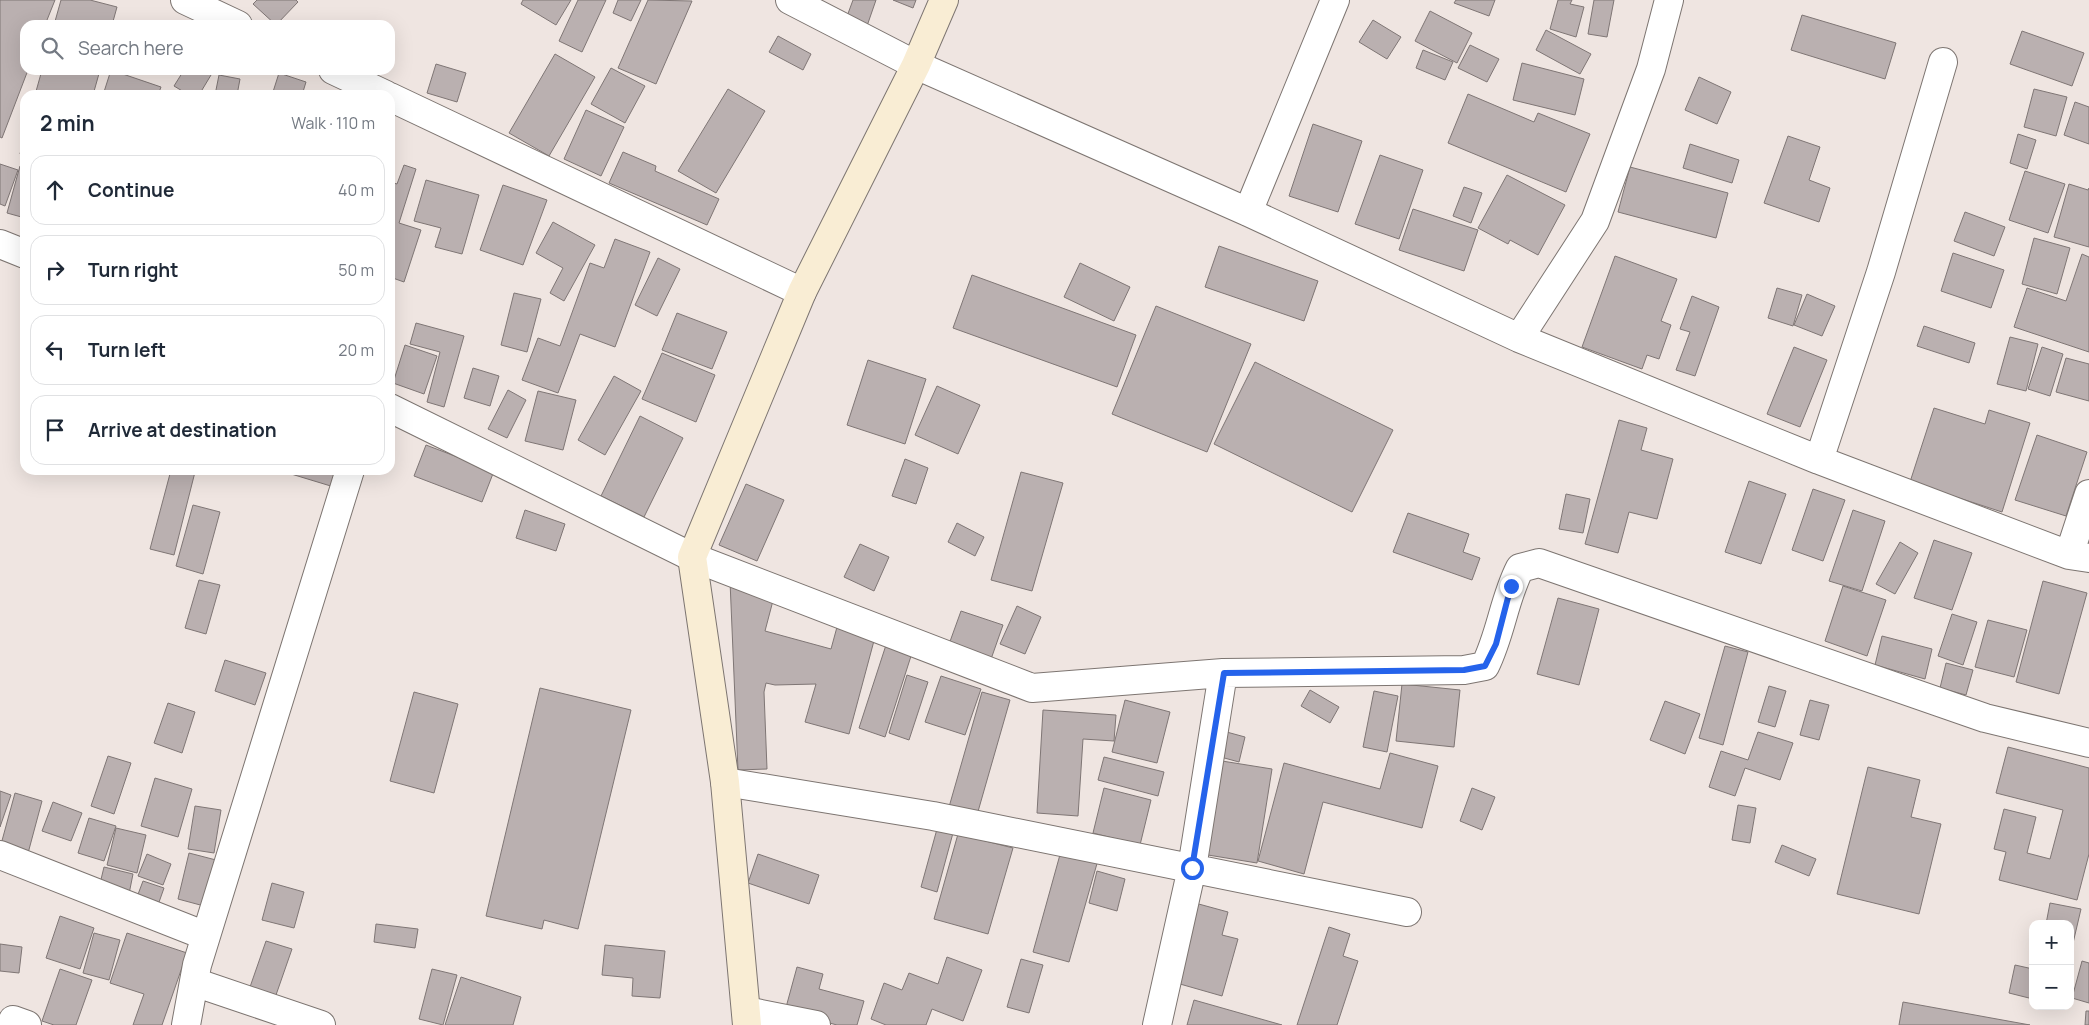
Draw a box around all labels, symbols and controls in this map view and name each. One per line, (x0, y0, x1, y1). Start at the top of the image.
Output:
search box (20, 20, 395, 75)
icon: search (38, 34, 66, 62)
text: Search here (78, 35, 184, 61)
text: 2 min (40, 109, 95, 137)
text: Walk · 110 m (291, 112, 375, 134)
icon: ahead (41, 176, 69, 204)
text: Continue (88, 177, 174, 203)
text: 40 m (338, 179, 374, 201)
icon: right (41, 256, 69, 284)
text: Turn right (88, 257, 178, 283)
text: 50 m (338, 259, 374, 281)
icon: left (41, 336, 69, 364)
text: Turn left (88, 337, 166, 363)
text: 20 m (338, 339, 374, 361)
icon: arrive (41, 416, 69, 444)
text: Arrive at destination (88, 417, 277, 443)
route end (1500, 575, 1523, 598)
route start (1181, 857, 1204, 880)
map controls (2029, 920, 2074, 1010)
button: + (2029, 920, 2074, 965)
button: − (2029, 965, 2074, 1010)

